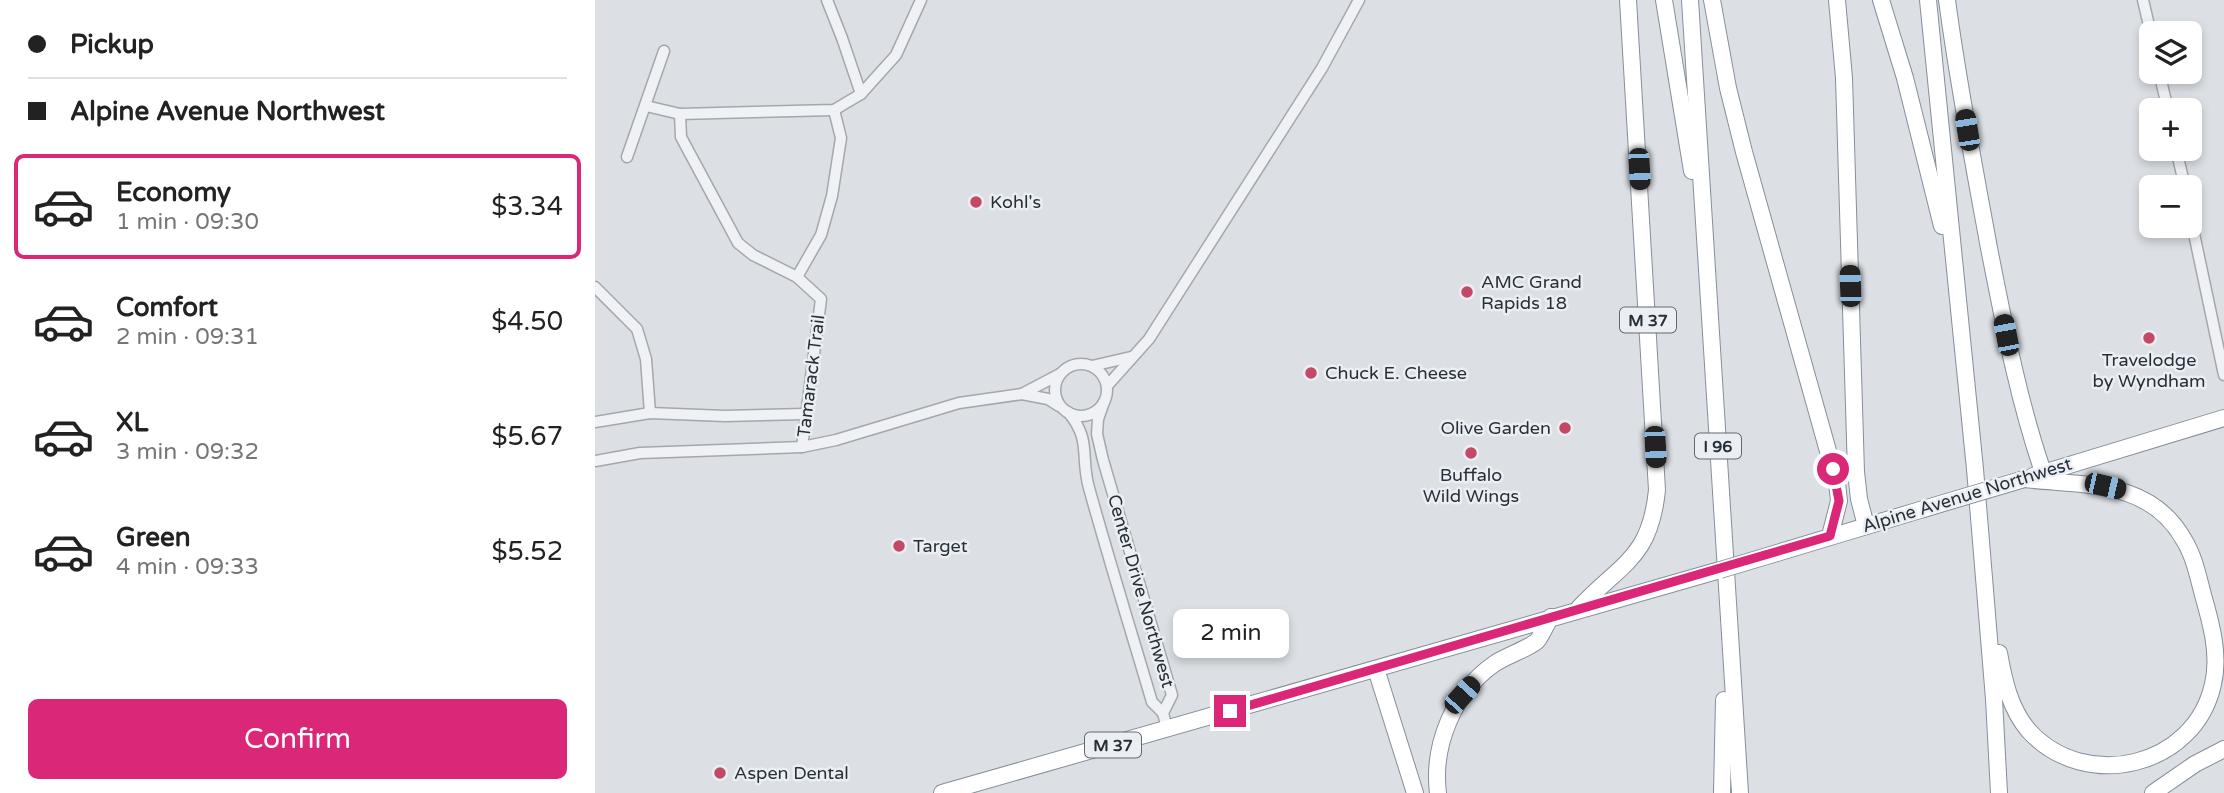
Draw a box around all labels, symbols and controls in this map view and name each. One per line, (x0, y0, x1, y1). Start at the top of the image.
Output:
map controls (2139, 21, 2202, 238)
button: layers (2139, 21, 2202, 84)
text: Pickup (70, 29, 154, 60)
text: Alpine Avenue Northwest (70, 96, 385, 127)
button: + (2139, 98, 2202, 161)
car (1954, 108, 1981, 152)
car (1628, 147, 1651, 191)
icon: car (32, 175, 95, 238)
button: − (2139, 175, 2202, 238)
text: Economy (116, 177, 231, 208)
text: $3.34 (491, 191, 563, 222)
place label: Kohl's (990, 191, 1041, 213)
marker: Kohl's (968, 194, 984, 210)
text: 1 min · 09:30 (116, 208, 259, 236)
car (1839, 265, 1862, 307)
place label: AMC Grand Rapids 18 (1481, 271, 1582, 314)
marker: AMC Grand Rapids 18 (1459, 284, 1475, 300)
icon: car (32, 290, 95, 353)
text: Comfort (116, 292, 218, 323)
text: $4.50 (491, 306, 563, 337)
road number: M 37 (1620, 308, 1676, 332)
car (1992, 312, 2021, 358)
street label: Tamarack Trail (793, 314, 829, 438)
text: 2 min · 09:31 (116, 323, 259, 351)
marker: Travelodge by Wyndham (2141, 330, 2157, 346)
place label: Travelodge by Wyndham (2092, 349, 2206, 392)
place label: Chuck E. Cheese (1325, 362, 1467, 384)
marker: Chuck E. Cheese (1303, 365, 1319, 381)
icon: car (32, 405, 95, 468)
text: XL (116, 407, 148, 438)
place label: Olive Garden (1440, 417, 1551, 439)
marker: Olive Garden (1557, 420, 1573, 436)
text: $5.67 (491, 421, 563, 452)
car (1644, 425, 1667, 469)
road number: I 96 (1695, 434, 1741, 458)
text: 3 min · 09:32 (116, 438, 259, 466)
marker: Buffalo Wild Wings (1463, 445, 1479, 461)
route start (1817, 453, 1849, 485)
street label: Alpine Avenue Northwest (1860, 453, 2075, 537)
place label: Buffalo Wild Wings (1423, 464, 1519, 507)
car (2083, 471, 2128, 501)
street label: Center Drive Northwest (1103, 492, 1179, 690)
icon: car (32, 520, 95, 583)
text: Green (116, 522, 191, 553)
place label: Target (913, 535, 968, 557)
text: $5.52 (491, 536, 563, 567)
marker: Target (891, 538, 907, 554)
text: 4 min · 09:33 (116, 553, 259, 581)
callout: 2 min (1172, 610, 1288, 658)
text: 2 min (1200, 619, 1262, 647)
car (1441, 672, 1484, 718)
route end (1214, 695, 1246, 727)
button: Confirm (28, 699, 567, 779)
road number: M 37 (1085, 732, 1141, 758)
place label: Aspen Dental (734, 762, 849, 784)
marker: Aspen Dental (712, 765, 728, 781)

